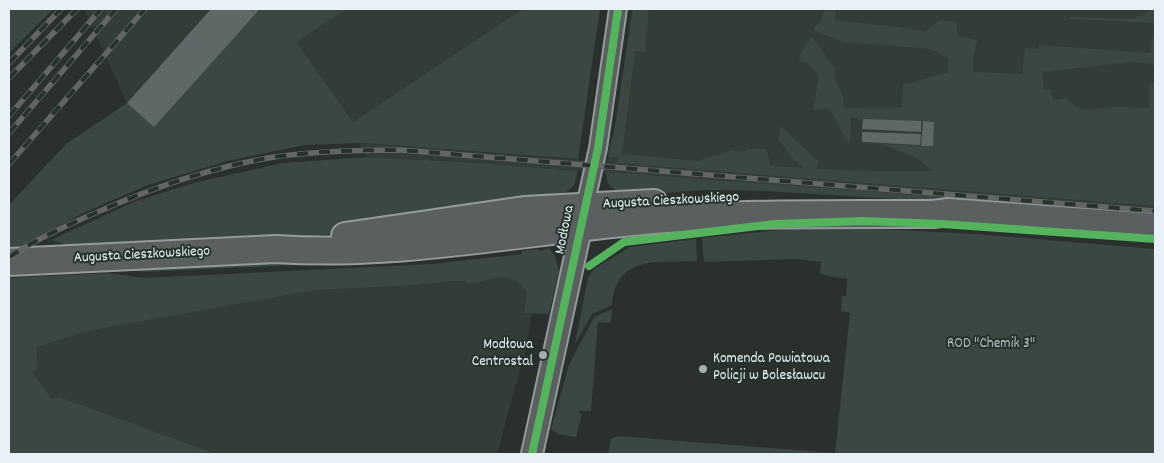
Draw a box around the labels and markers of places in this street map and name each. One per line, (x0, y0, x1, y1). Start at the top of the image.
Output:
place label: Modłowa Centrostal (472, 337, 533, 372)
marker: Modłowa Centrostal (537, 349, 549, 361)
place label: Komenda Powiatowa Policji w Bolesławcu (713, 351, 830, 386)
marker: Komenda Powiatowa Policji w Bolesławcu (697, 363, 709, 375)

